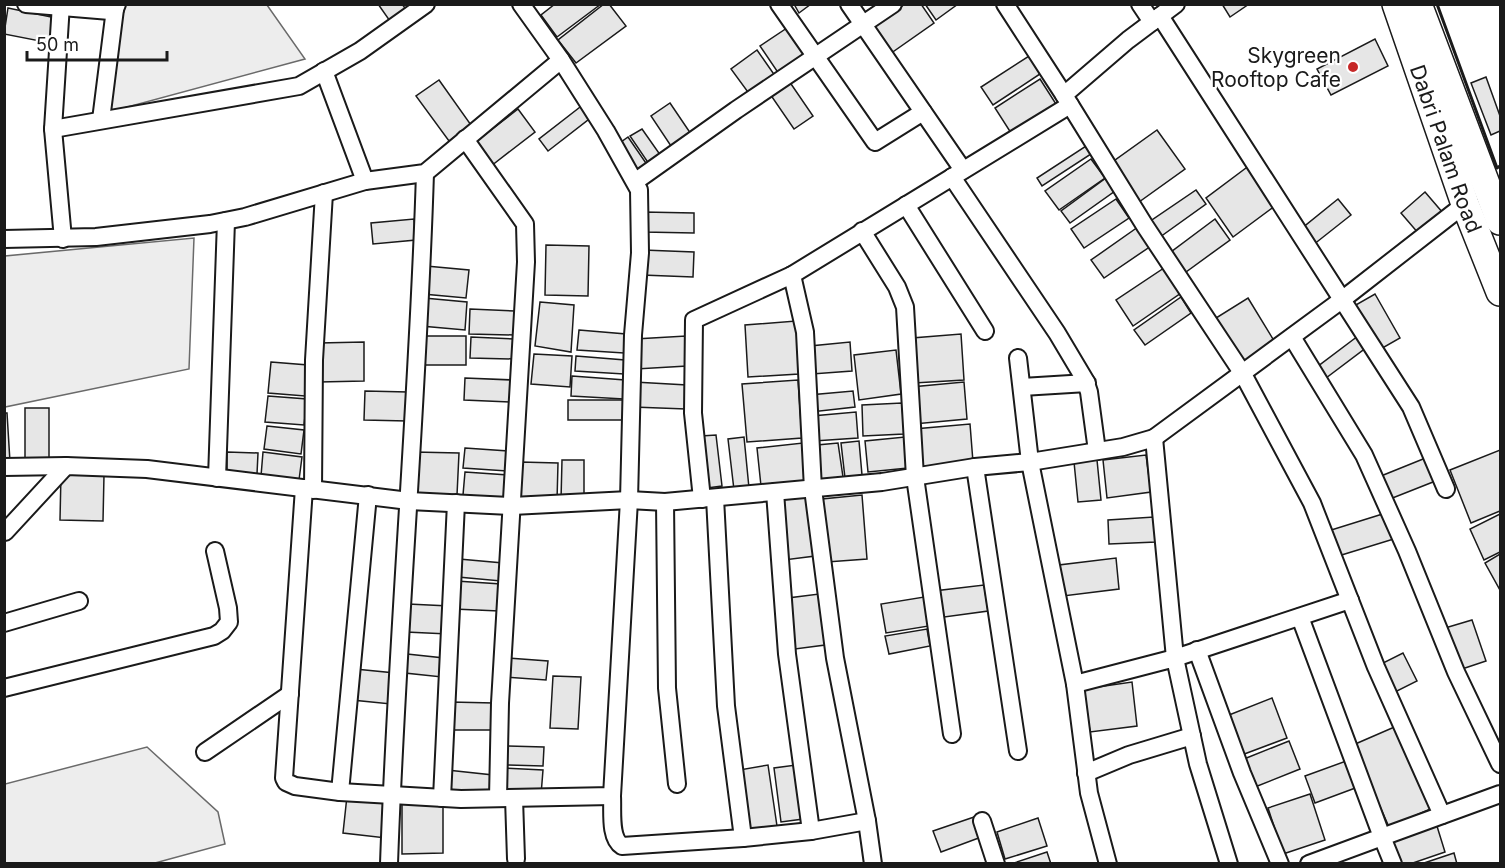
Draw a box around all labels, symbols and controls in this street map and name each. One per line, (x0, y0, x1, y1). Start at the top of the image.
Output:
scale bar (27, 24, 166, 62)
text: 50 m (36, 34, 79, 55)
place label: Skygreen Rooftop Cafe (1211, 43, 1341, 92)
marker: Skygreen Rooftop Cafe (1346, 60, 1360, 74)
street label: Dabri Palam Road (1405, 61, 1488, 236)

